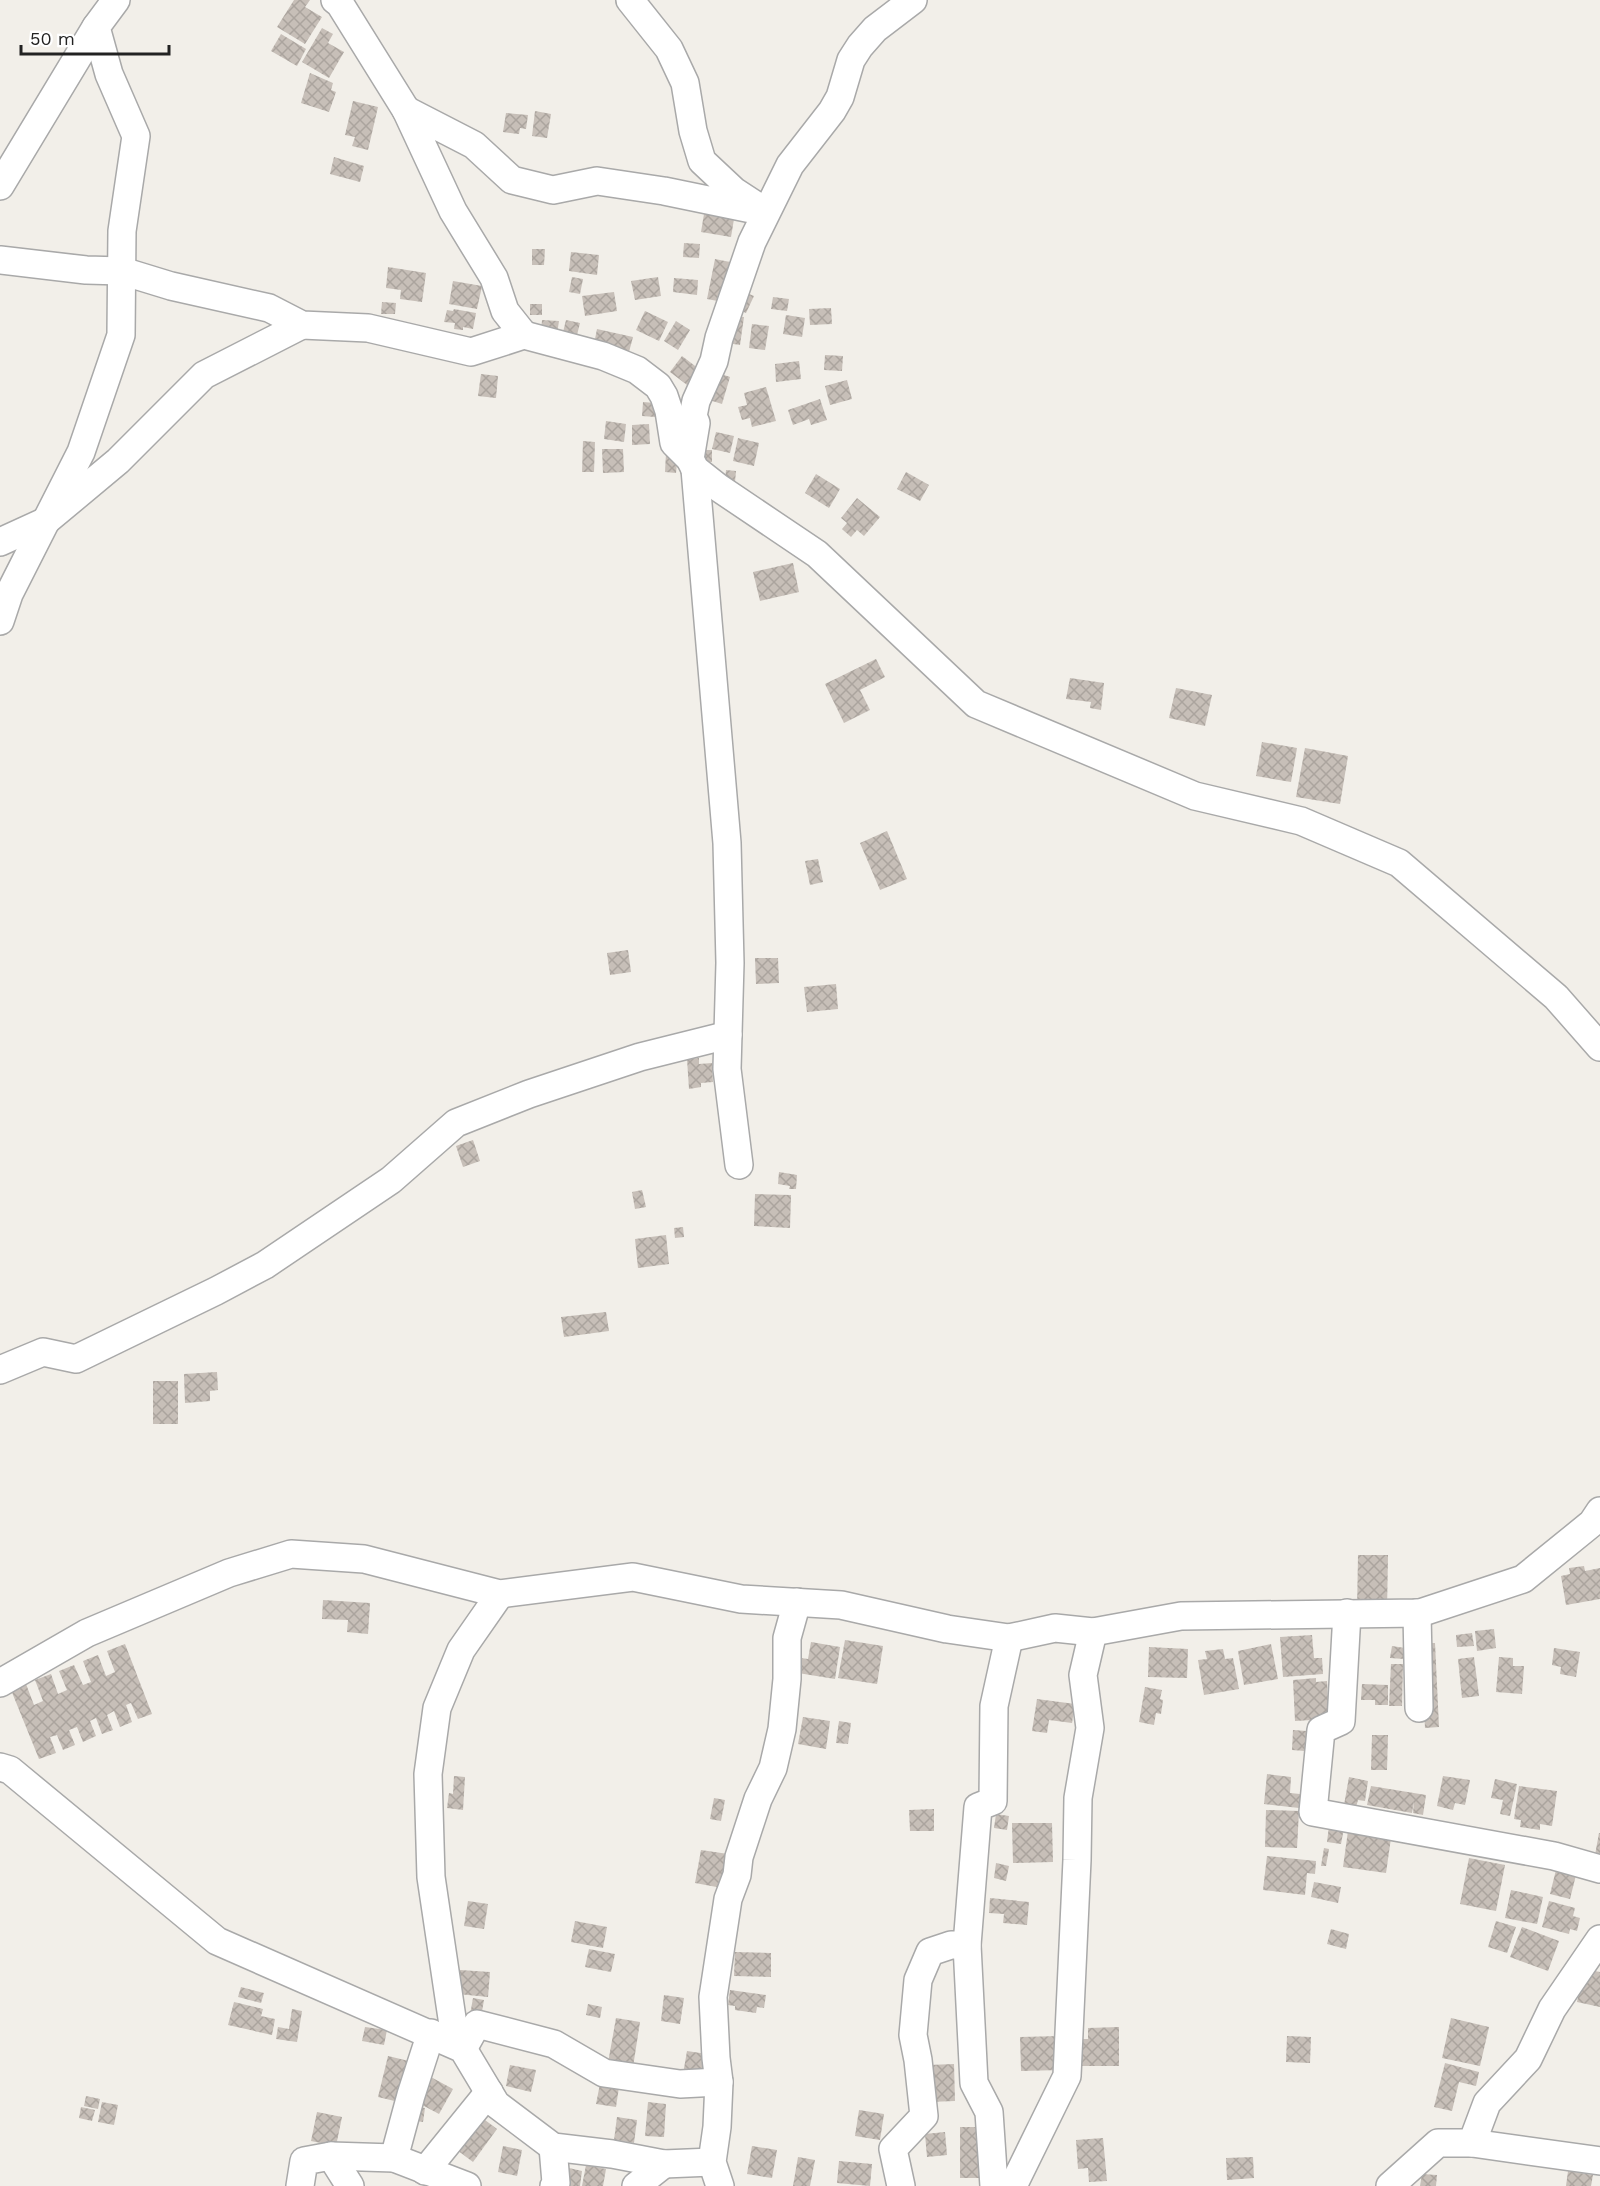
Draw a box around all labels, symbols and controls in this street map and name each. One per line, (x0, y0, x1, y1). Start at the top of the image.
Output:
scale bar (21, 18, 170, 56)
text: 50 m (30, 28, 75, 49)

